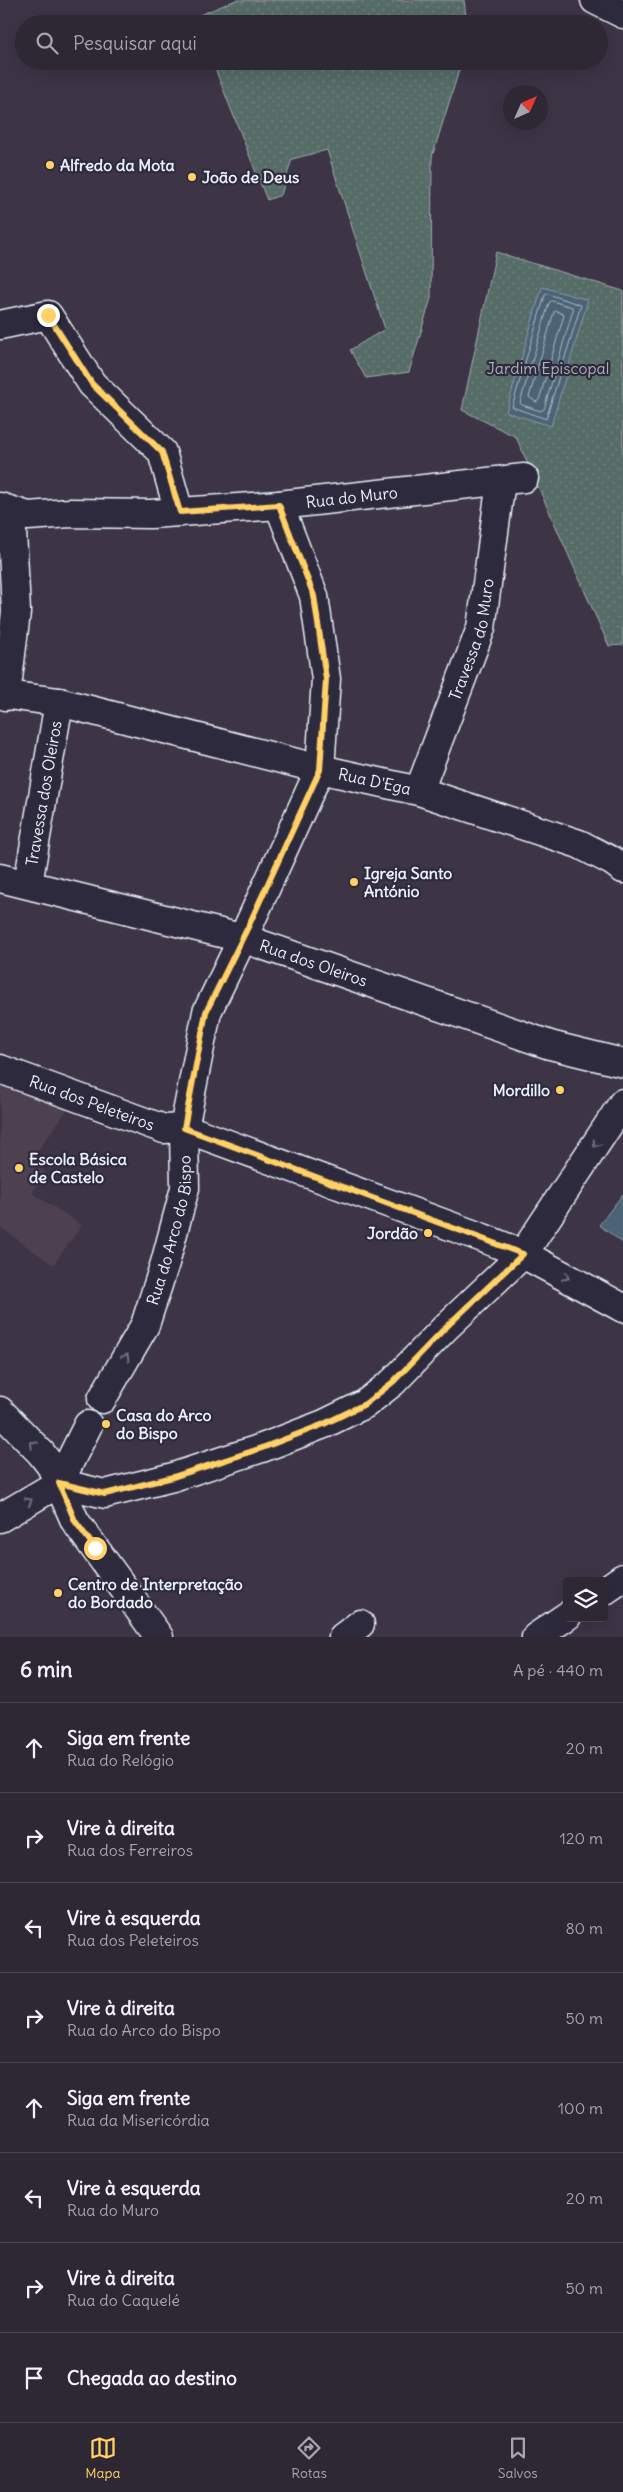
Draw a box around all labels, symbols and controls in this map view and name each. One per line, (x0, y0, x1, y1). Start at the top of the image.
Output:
search box (15, 15, 608, 70)
icon: search (33, 29, 61, 57)
text: Pesquisar aqui (73, 31, 197, 55)
north arrow (503, 85, 548, 130)
place label: Alfredo da Mota (60, 155, 175, 175)
marker: Alfredo da Mota (44, 159, 56, 171)
place label: João de Deus (202, 167, 299, 187)
marker: João de Deus (186, 171, 198, 183)
route end (37, 304, 60, 327)
park label: Jardim Episcopal (487, 358, 609, 378)
street label: Rua do Muro (305, 482, 399, 512)
street label: Travessa do Muro (444, 577, 498, 703)
street label: Travessa dos Oleiros (21, 719, 66, 867)
street label: Rua D'Ega (336, 763, 413, 799)
place label: Igreja Santo António (364, 863, 452, 901)
marker: Igreja Santo António (348, 876, 360, 888)
street label: Rua dos Oleiros (257, 935, 370, 991)
street label: Rua dos Peleteiros (27, 1071, 157, 1135)
place label: Mordillo (493, 1080, 550, 1100)
marker: Mordillo (554, 1084, 566, 1096)
one-way arrow (593, 1138, 602, 1148)
place label: Escola Básica de Castelo (29, 1149, 127, 1187)
street label: Rua do Arco do Bispo (142, 1155, 196, 1308)
marker: Escola Básica de Castelo (13, 1162, 25, 1174)
place label: Jordão (367, 1223, 418, 1243)
marker: Jordão (422, 1227, 434, 1239)
one-way arrow (560, 1271, 569, 1281)
one-way arrow (119, 1354, 129, 1363)
place label: Casa do Arco do Bispo (116, 1405, 212, 1444)
marker: Casa do Arco do Bispo (100, 1418, 112, 1430)
one-way arrow (30, 1441, 39, 1450)
one-way arrow (24, 1497, 33, 1507)
route start (84, 1537, 107, 1560)
place label: Centro de Interpretação do Bordado (68, 1574, 243, 1612)
map controls (563, 1577, 608, 1622)
button: layers (563, 1577, 608, 1622)
marker: Centro de Interpretação do Bordado (52, 1587, 64, 1599)
text: 6 min (20, 1656, 72, 1683)
text: A pé · 440 m (513, 1660, 603, 1680)
text: Siga em frente (67, 1726, 190, 1750)
icon: ahead (20, 1734, 48, 1762)
text: 20 m (566, 1738, 603, 1758)
text: Rua do Relógio (67, 1750, 174, 1770)
text: Vire à direita (67, 1816, 175, 1840)
icon: right (20, 1824, 48, 1852)
text: 120 m (560, 1828, 603, 1848)
text: Rua dos Ferreiros (67, 1840, 193, 1860)
text: Vire à esquerda (67, 1906, 201, 1930)
icon: left (20, 1914, 48, 1942)
text: 80 m (565, 1918, 603, 1938)
text: Rua dos Peleteiros (67, 1930, 199, 1950)
text: Vire à direita (67, 1996, 175, 2020)
icon: right (20, 2004, 48, 2032)
text: 50 m (565, 2008, 603, 2028)
text: Rua do Arco do Bispo (67, 2020, 221, 2040)
text: Siga em frente (67, 2086, 190, 2110)
icon: ahead (20, 2094, 48, 2122)
text: 100 m (558, 2098, 603, 2118)
text: Rua da Misericórdia (67, 2110, 210, 2130)
text: Vire à esquerda (67, 2176, 201, 2200)
icon: left (20, 2184, 48, 2212)
text: 20 m (566, 2188, 603, 2208)
text: Rua do Muro (67, 2200, 159, 2220)
text: Vire à direita (67, 2266, 175, 2290)
icon: right (20, 2274, 48, 2302)
text: 50 m (565, 2278, 603, 2298)
text: Rua do Caquelé (67, 2290, 180, 2310)
icon: arrive (20, 2364, 48, 2392)
text: Chegada ao destino (67, 2366, 237, 2390)
tab: Mapa (85, 2434, 121, 2482)
tab: Rotas (291, 2434, 327, 2482)
tab: Salvos (498, 2434, 538, 2482)

